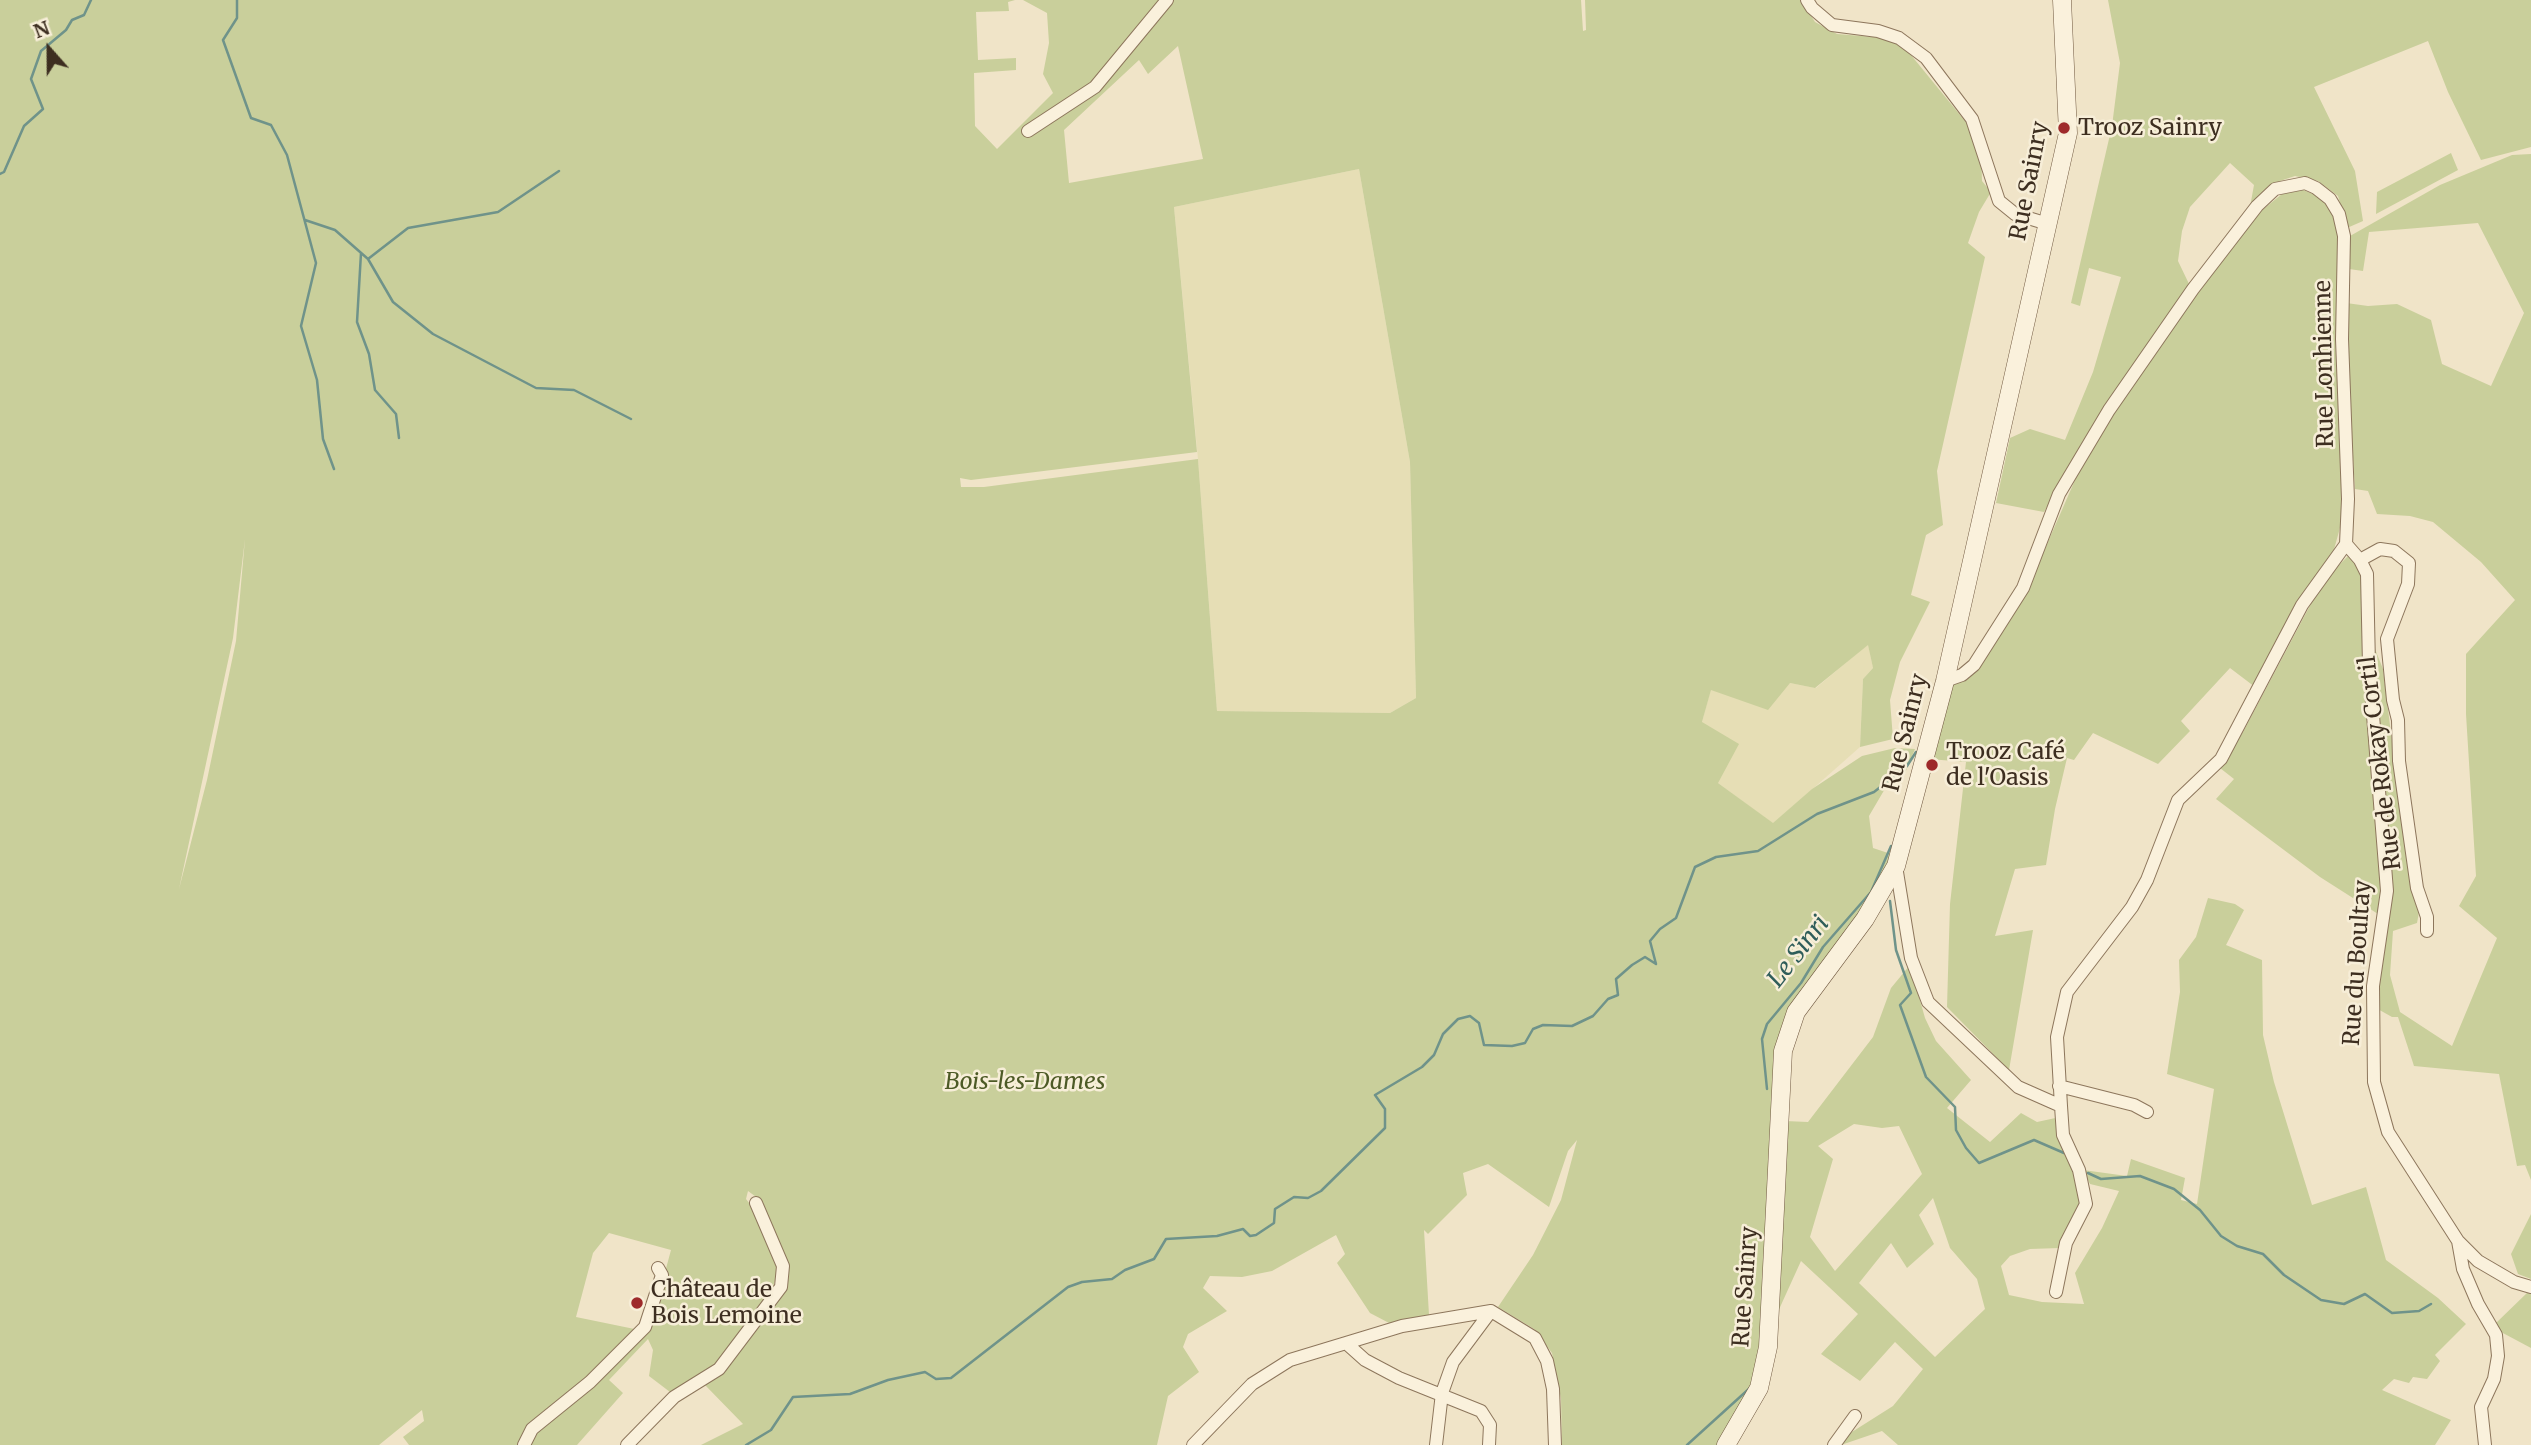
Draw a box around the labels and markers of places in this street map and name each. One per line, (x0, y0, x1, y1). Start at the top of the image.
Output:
place label: Trooz Sainry (2078, 114, 2222, 142)
marker: Trooz Sainry (2056, 120, 2072, 136)
place label: Trooz Café de l'Oasis (1946, 738, 2065, 792)
marker: Trooz Café de l'Oasis (1924, 757, 1940, 773)
place label: Château de Bois Lemoine (651, 1276, 802, 1330)
marker: Château de Bois Lemoine (629, 1295, 645, 1311)

